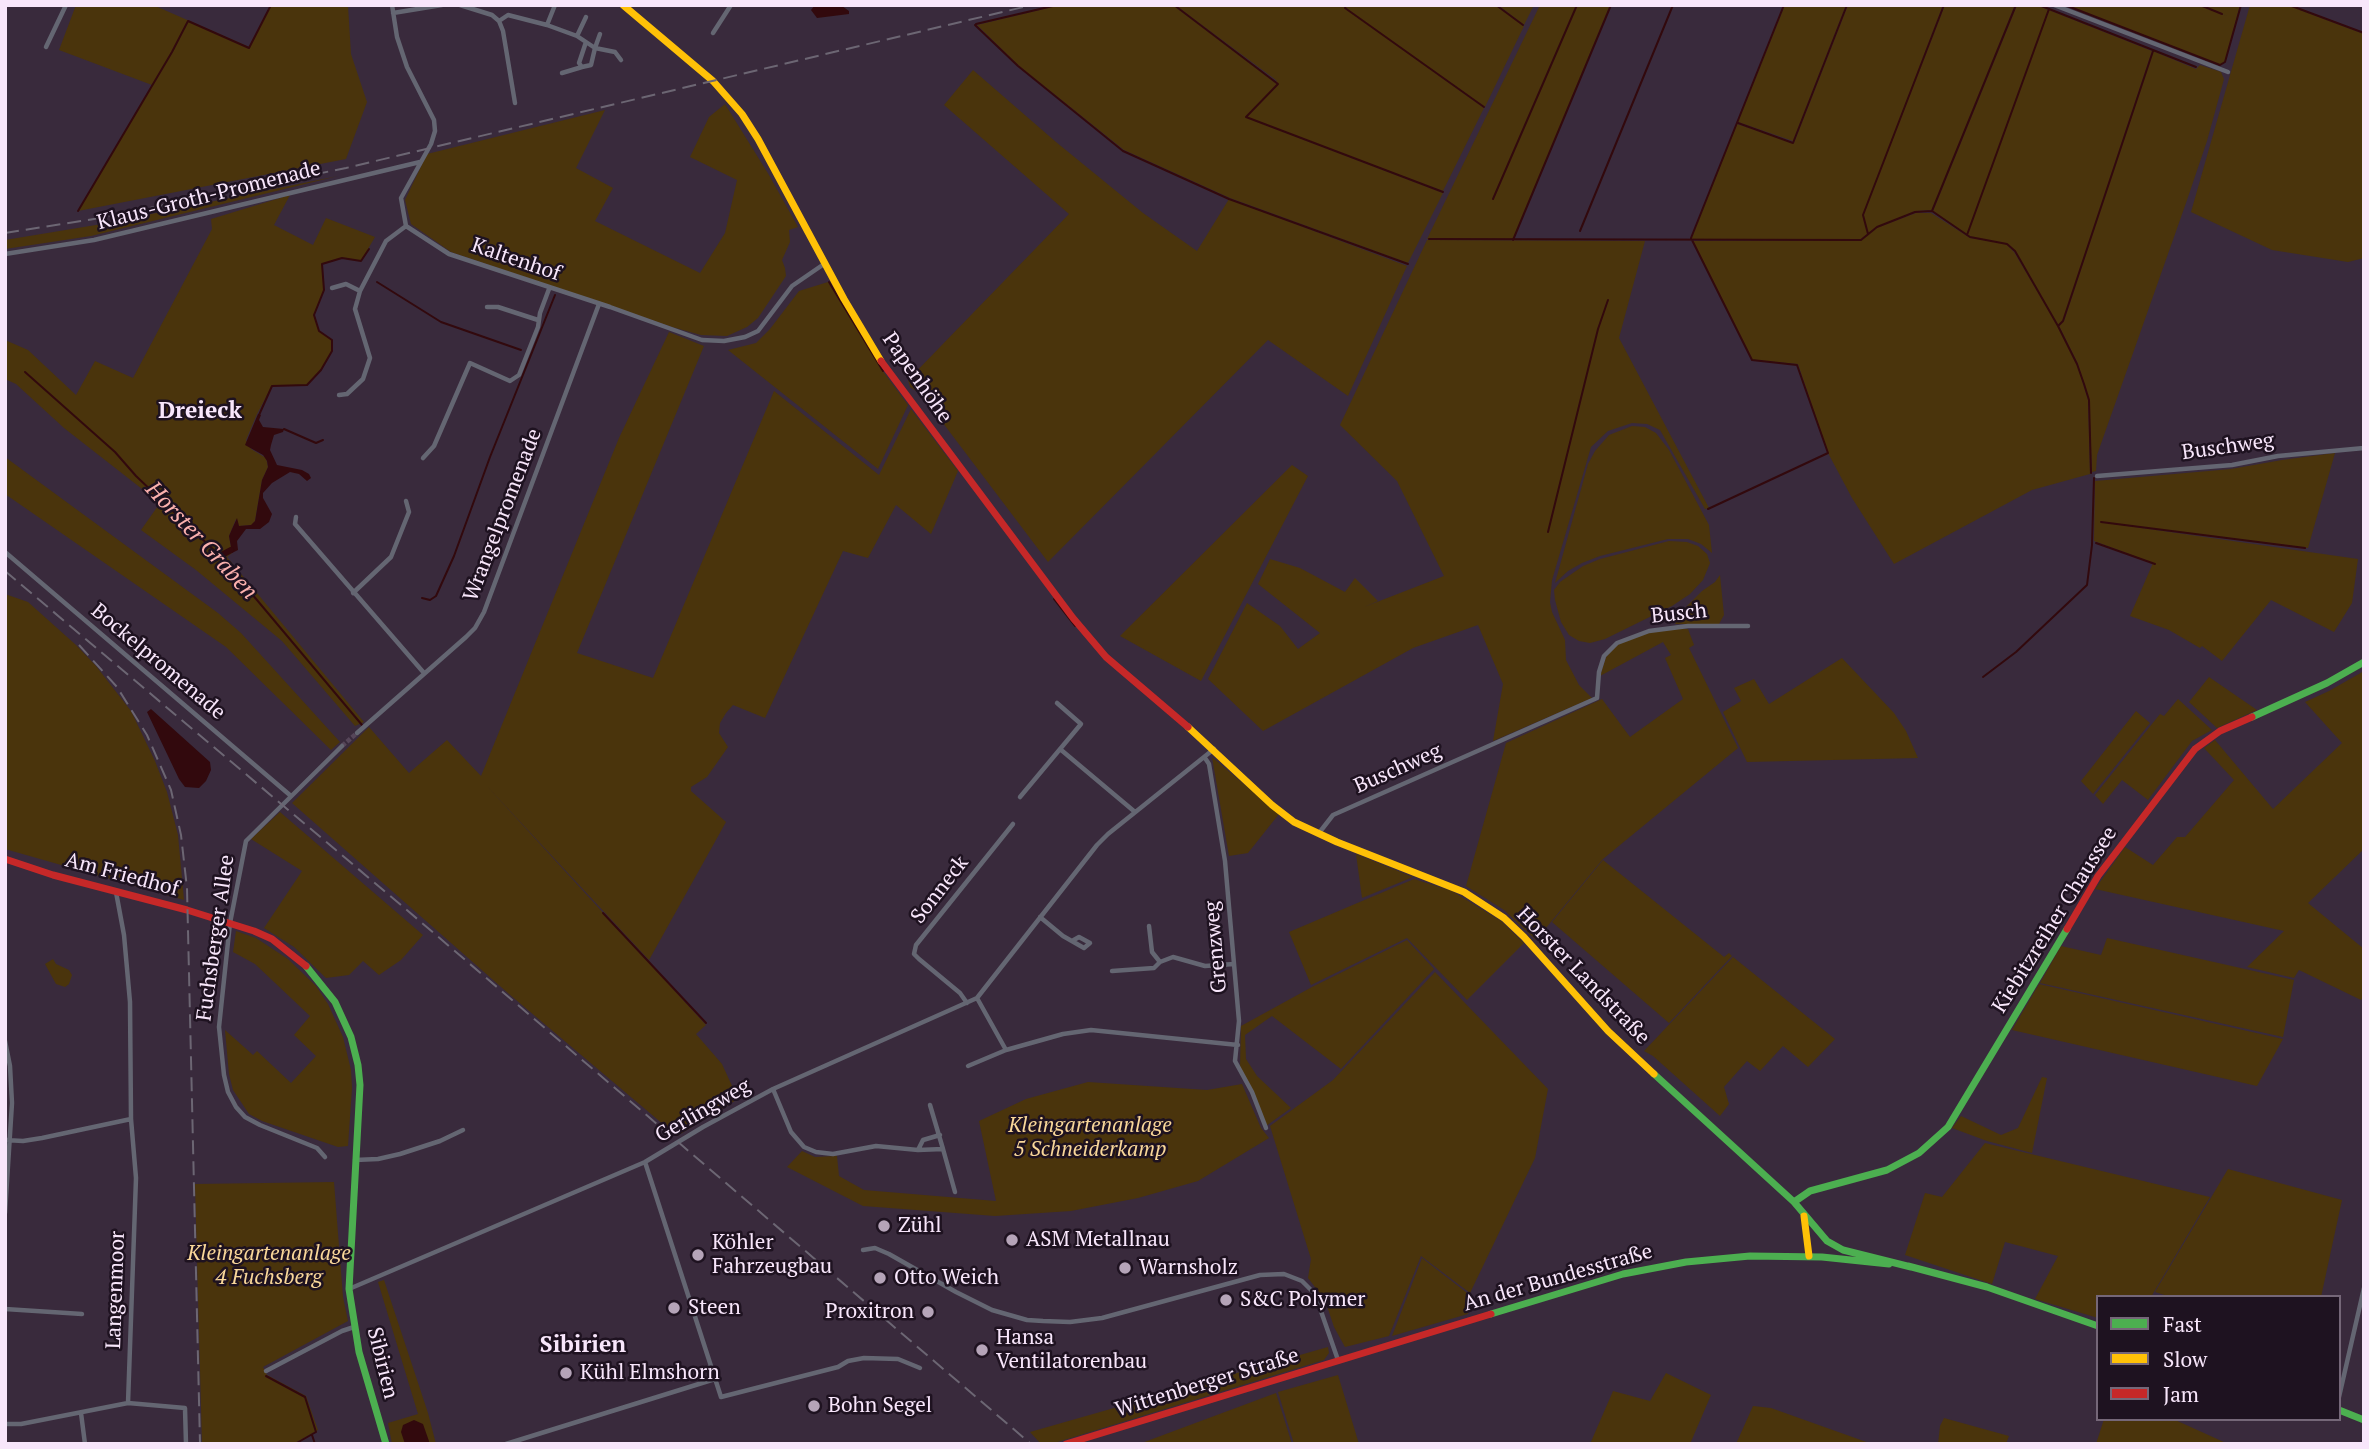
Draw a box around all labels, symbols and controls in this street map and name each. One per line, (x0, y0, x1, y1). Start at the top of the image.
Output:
street label: Klaus-Groth-Promenade (95, 156, 323, 236)
street label: Kaltenhof (468, 233, 564, 287)
street label: Papenhöhe (877, 328, 957, 428)
district label: Dreieck (158, 397, 242, 425)
street label: Wrangelpromenade (458, 425, 548, 605)
street label: Buschweg (2180, 428, 2276, 466)
water label: Horster Graben (139, 476, 263, 606)
street label: Bockelpromenade (86, 599, 230, 725)
street label: Busch (1650, 599, 1708, 629)
street label: Buschweg (1350, 739, 1446, 799)
street label: Kiebitzreiher Chaussee (1987, 822, 2123, 1018)
street label: Am Friedhof (62, 848, 182, 902)
street label: Sonneck (906, 851, 974, 929)
street label: Fuchsberger Allee (192, 853, 240, 1023)
street label: Grenzweg (1199, 900, 1233, 994)
street label: Horster Landstraße (1511, 902, 1655, 1050)
street label: Gerlingweg (651, 1074, 755, 1148)
park label: Kleingartenanlage 5 Schneiderkamp (1008, 1113, 1172, 1163)
place label: Zühl (898, 1213, 942, 1239)
marker: Zühl (876, 1218, 892, 1234)
place label: ASM Metallnau (1026, 1227, 1170, 1253)
place label: Köhler Fahrzeugbau (712, 1230, 832, 1280)
street label: Langenmoor (101, 1231, 131, 1349)
marker: ASM Metallnau (1004, 1232, 1020, 1248)
street label: An der Bundesstraße (1461, 1239, 1655, 1317)
park label: Kleingartenanlage 4 Fuchsberg (187, 1241, 351, 1291)
marker: Köhler Fahrzeugbau (690, 1247, 706, 1263)
place label: Warnsholz (1139, 1255, 1238, 1281)
marker: Warnsholz (1117, 1260, 1133, 1276)
place label: Otto Weich (894, 1265, 999, 1291)
marker: Otto Weich (872, 1270, 888, 1286)
place label: S&C Polymer (1240, 1287, 1365, 1313)
marker: S&C Polymer (1218, 1292, 1234, 1308)
place label: Steen (688, 1295, 741, 1321)
legend (2096, 1295, 2341, 1421)
place label: Proxitron (825, 1299, 914, 1325)
marker: Steen (666, 1300, 682, 1316)
marker: Proxitron (920, 1304, 936, 1320)
text: Fast (2163, 1310, 2202, 1338)
street label: Sibirien (361, 1325, 403, 1401)
place label: Hansa Ventilatorenbau (996, 1325, 1147, 1375)
district label: Sibirien (540, 1331, 626, 1359)
marker: Hansa Ventilatorenbau (974, 1342, 990, 1358)
street label: Wittenberger Straße (1112, 1343, 1302, 1423)
text: Slow (2163, 1345, 2207, 1373)
place label: Kühl Elmshorn (580, 1360, 720, 1386)
marker: Kühl Elmshorn (558, 1365, 574, 1381)
text: Jam (2163, 1380, 2199, 1408)
place label: Bohn Segel (828, 1393, 932, 1419)
marker: Bohn Segel (806, 1398, 822, 1414)

